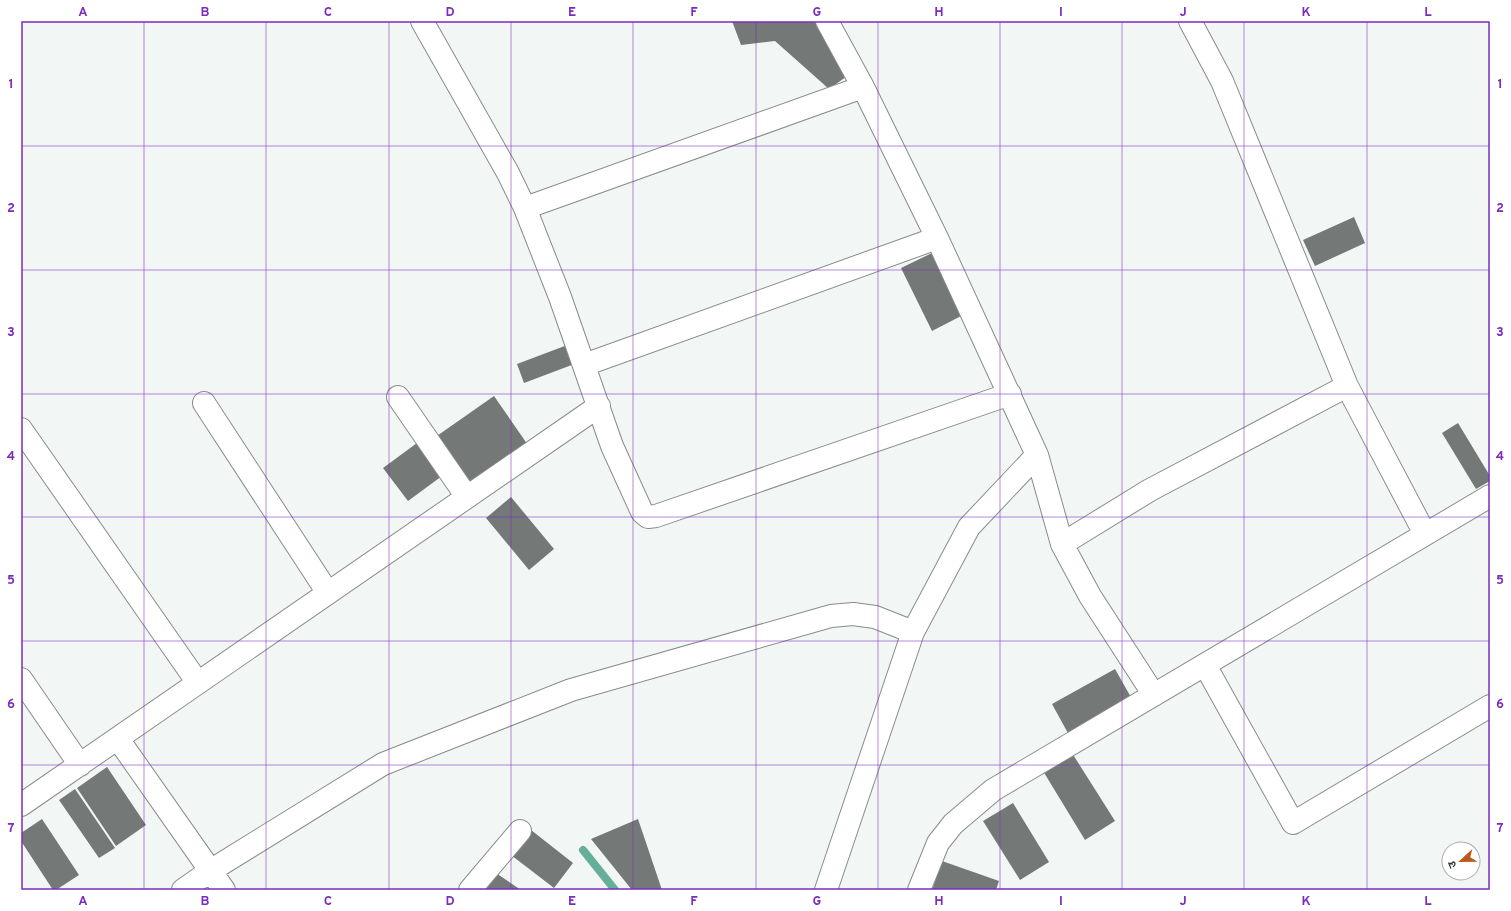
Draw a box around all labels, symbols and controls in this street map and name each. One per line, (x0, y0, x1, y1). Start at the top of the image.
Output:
text: A (78, 5, 88, 21)
text: B (201, 5, 210, 21)
text: C (324, 5, 332, 21)
text: D (445, 5, 455, 21)
text: E (568, 5, 576, 21)
text: F (690, 5, 698, 21)
text: G (813, 5, 822, 21)
text: H (934, 5, 944, 21)
text: I (1059, 5, 1063, 21)
text: J (1179, 5, 1187, 21)
text: K (1301, 5, 1311, 21)
text: L (1424, 5, 1432, 21)
text: 1 (8, 77, 14, 93)
text: 1 (1497, 77, 1503, 93)
text: 2 (7, 201, 15, 217)
text: 2 (1496, 201, 1504, 217)
text: 3 (7, 325, 15, 341)
text: 3 (1496, 325, 1504, 341)
text: 4 (7, 449, 15, 465)
text: 4 (1496, 449, 1504, 465)
text: 5 (7, 573, 15, 589)
text: 5 (1496, 573, 1504, 589)
text: 6 (7, 697, 15, 713)
text: 6 (1496, 697, 1504, 713)
text: 7 (8, 821, 15, 837)
text: 7 (1497, 821, 1504, 837)
north arrow (1441, 841, 1481, 881)
text: उ (1445, 858, 1460, 870)
text: A (78, 894, 88, 910)
text: B (201, 894, 210, 910)
text: C (324, 894, 332, 910)
text: D (445, 894, 455, 910)
text: E (568, 894, 576, 910)
text: F (690, 894, 698, 910)
text: G (813, 894, 822, 910)
text: H (934, 894, 944, 910)
text: I (1059, 894, 1063, 910)
text: J (1179, 894, 1187, 910)
text: K (1301, 894, 1311, 910)
text: L (1424, 894, 1432, 910)

